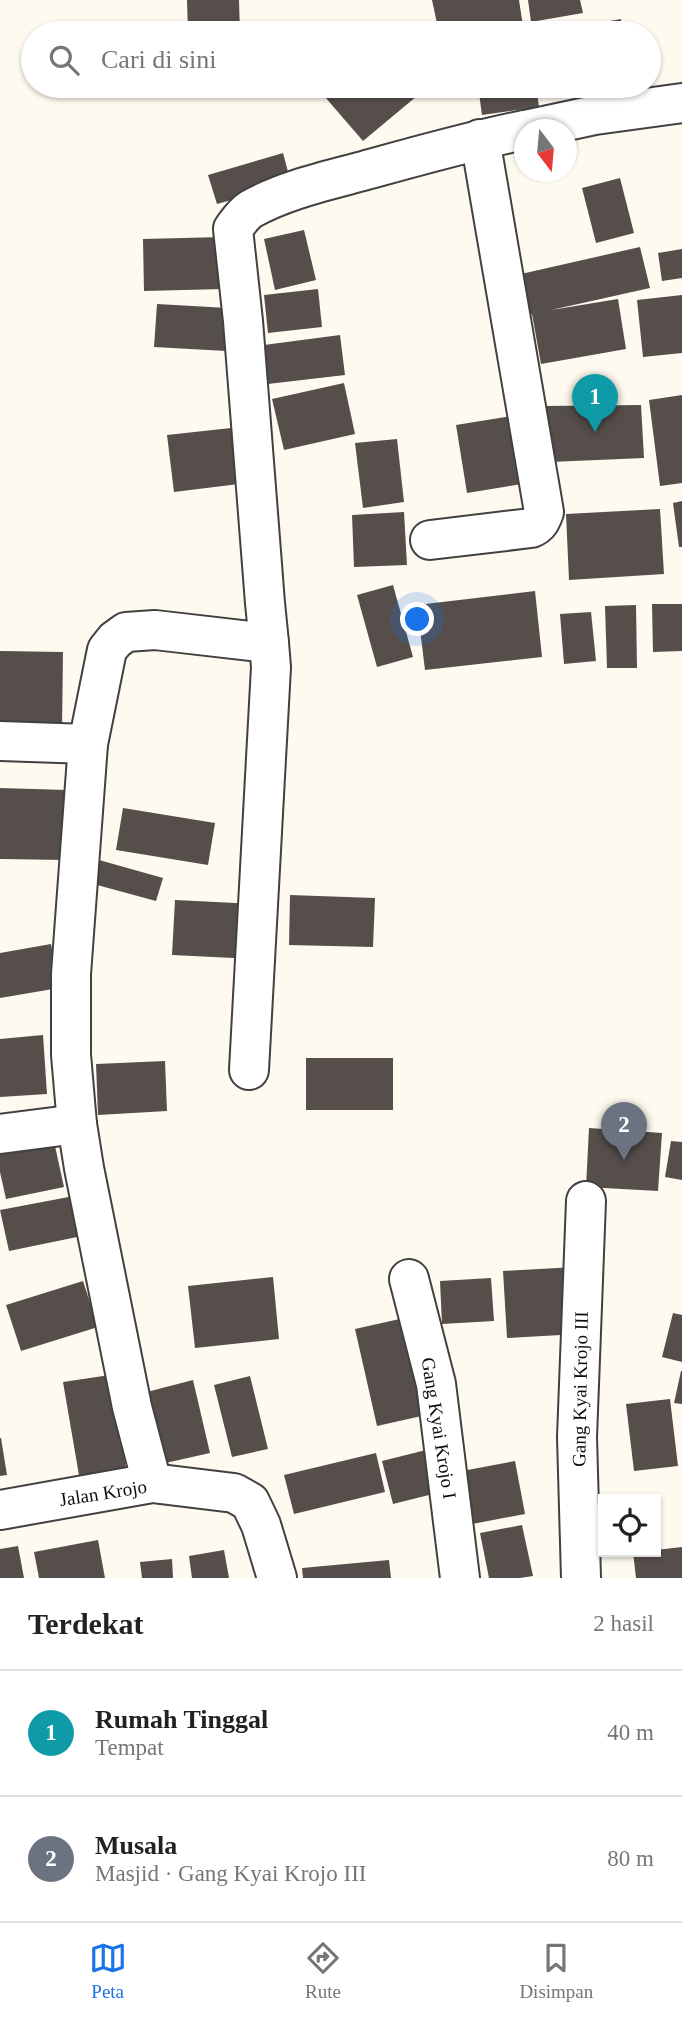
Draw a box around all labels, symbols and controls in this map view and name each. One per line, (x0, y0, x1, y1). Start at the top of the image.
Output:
search box (21, 21, 661, 98)
icon: search (45, 41, 83, 79)
text: Cari di sini (101, 45, 217, 74)
north arrow (514, 119, 577, 182)
pin: 1 (572, 374, 618, 432)
your location (400, 602, 434, 636)
pin: 2 (601, 1102, 647, 1160)
street label: Gang Kyai Krojo III (568, 1311, 592, 1467)
street label: Gang Kyai Krojo I (417, 1356, 461, 1500)
street label: Jalan Krojo (58, 1476, 148, 1510)
map controls (598, 1494, 661, 1557)
button: locate (598, 1494, 661, 1557)
text: Terdekat (28, 1607, 144, 1640)
text: 2 hasil (593, 1611, 654, 1636)
text: Rumah Tinggal (95, 1705, 268, 1734)
text: 1 (45, 1720, 57, 1745)
text: 40 m (607, 1720, 654, 1745)
text: Tempat (95, 1735, 164, 1760)
text: Musala (95, 1831, 177, 1860)
text: 2 (45, 1846, 57, 1871)
text: 80 m (607, 1846, 654, 1871)
text: Masjid · Gang Kyai Krojo III (95, 1861, 366, 1886)
tab: Peta (89, 1939, 127, 2003)
tab: Rute (304, 1939, 342, 2003)
tab: Disimpan (519, 1939, 593, 2003)

